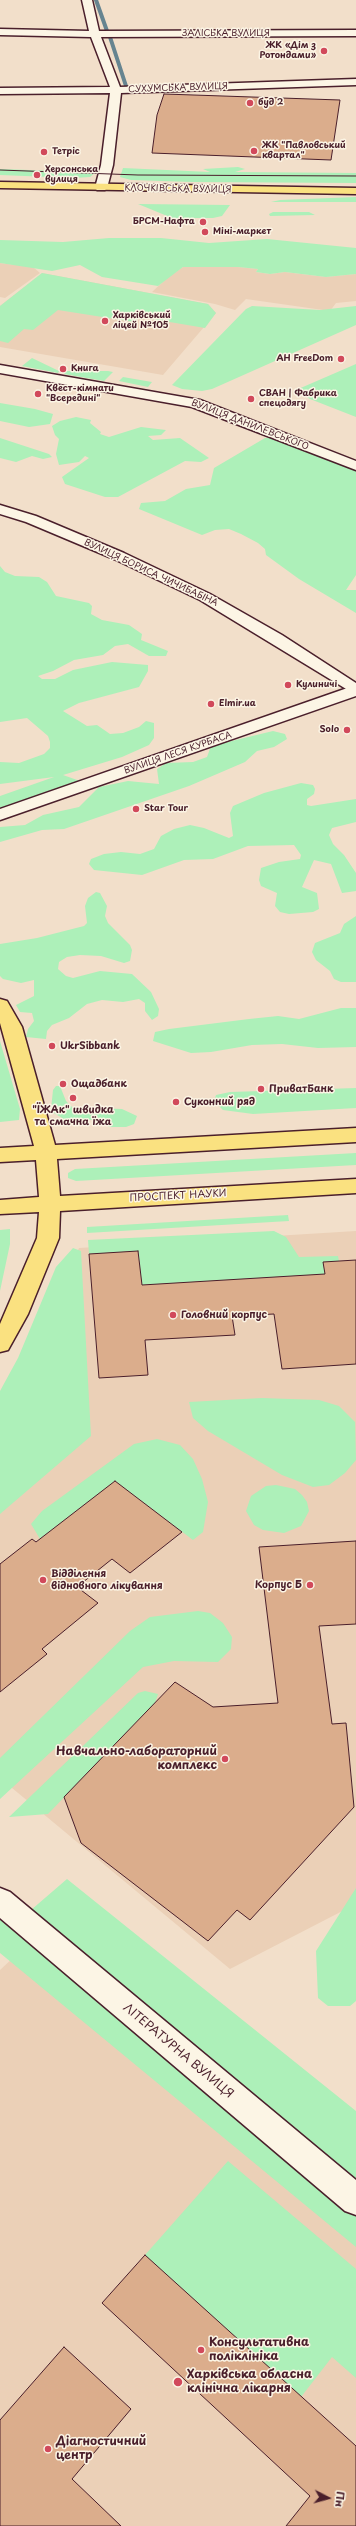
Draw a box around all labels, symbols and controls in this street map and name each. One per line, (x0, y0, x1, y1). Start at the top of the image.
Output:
street label: ЗАЛІСЬКА ВУЛИЦЯ (182, 29, 270, 39)
place label: ЖК «Дім з Ротондами» (259, 41, 316, 62)
marker: ЖК «Дім з Ротондами» (319, 46, 329, 56)
street label: СУХУМСЬКА ВУЛИЦЯ (128, 81, 228, 95)
marker: буд 2 (245, 98, 255, 108)
place label: буд 2 (258, 98, 283, 108)
place label: ЖК "Павловський квартал" (262, 141, 346, 162)
marker: ЖК "Павловський квартал" (249, 146, 259, 156)
marker: Тетріс (39, 147, 49, 157)
place label: Тетріс (52, 147, 80, 157)
place label: Херсонська вулиця (45, 165, 98, 186)
marker: Херсонська вулиця (32, 170, 42, 180)
street label: КЛОЧКІВСЬКА ВУЛИЦЯ (124, 183, 232, 195)
place label: БРСМ-Нафта (133, 217, 195, 227)
marker: БРСМ-Нафта (198, 217, 208, 227)
marker: Міні-маркет (200, 227, 210, 237)
place label: Міні-маркет (213, 227, 271, 237)
place label: Харківський ліцей №105 (113, 311, 171, 332)
marker: Харківський ліцей №105 (100, 316, 110, 326)
place label: АН FreeDom (276, 354, 333, 364)
marker: АН FreeDom (336, 354, 346, 364)
marker: Книга (58, 364, 68, 374)
place label: Книга (71, 364, 99, 374)
place label: Квест-кімнати "Всередині" (46, 384, 114, 405)
marker: Квест-кімнати "Всередині" (33, 389, 43, 399)
place label: СВАН | Фабрика спецодягу (259, 389, 337, 410)
marker: СВАН | Фабрика спецодягу (246, 394, 256, 404)
street label: ВУЛИЦЯ ДАНИЛЕВСЬКОГО (190, 398, 310, 452)
street label: ВУЛИЦЯ БОРИСА ЧИЧИБАБІНА (82, 537, 220, 609)
marker: Кулиничі (283, 680, 293, 690)
place label: Кулиничі (296, 680, 337, 690)
marker: Elmir.ua (206, 699, 216, 709)
place label: Elmir.ua (219, 699, 256, 709)
place label: Solo (320, 725, 339, 735)
marker: Solo (342, 725, 352, 735)
street label: ВУЛИЦЯ ЛЕСЯ КУРБАСА (123, 729, 233, 777)
marker: Star Tour (131, 804, 141, 814)
place label: Star Tour (144, 804, 188, 814)
place label: UkrSibbank (60, 1040, 120, 1052)
marker: UkrSibbank (47, 1041, 57, 1051)
place label: Ощадбанк (71, 1078, 127, 1090)
marker: Ощадбанк (58, 1079, 68, 1089)
place label: ПриватБанк (269, 1083, 333, 1095)
marker: ПриватБанк (256, 1084, 266, 1094)
marker: "ЇЖАк" швидка та смачна їжа (68, 1093, 78, 1103)
place label: Суконний ряд (184, 1096, 255, 1108)
marker: Суконний ряд (171, 1097, 181, 1107)
place label: "ЇЖАк" швидка та смачна їжа (32, 1104, 114, 1128)
street label: ПРОСПЕКТ НАУКИ (129, 1187, 227, 1205)
place label: Головний корпус (181, 1309, 267, 1321)
marker: Головний корпус (168, 1310, 178, 1320)
place label: Відділення відновного лікування (51, 1568, 163, 1592)
marker: Відділення відновного лікування (38, 1575, 48, 1585)
place label: Корпус Б (255, 1579, 302, 1591)
marker: Корпус Б (305, 1580, 315, 1590)
place label: Навчально-лабораторний комплекс (56, 1745, 217, 1773)
marker: Навчально-лабораторний комплекс (220, 1754, 230, 1764)
street label: ЛІТЕРАТУРНА ВУЛИЦЯ (120, 2001, 236, 2101)
place label: Консультативна поліклініка (209, 2336, 309, 2364)
marker: Консультативна поліклініка (196, 2345, 206, 2355)
place label: Харківська обласна клінічна лікарня (187, 2368, 312, 2396)
marker: Харківська обласна клінічна лікарня (172, 2376, 184, 2388)
place label: Діагностичний центр (56, 2435, 146, 2463)
marker: Діагностичний центр (43, 2444, 53, 2454)
north arrow (308, 2478, 348, 2518)
text: Пн (331, 2490, 350, 2508)

